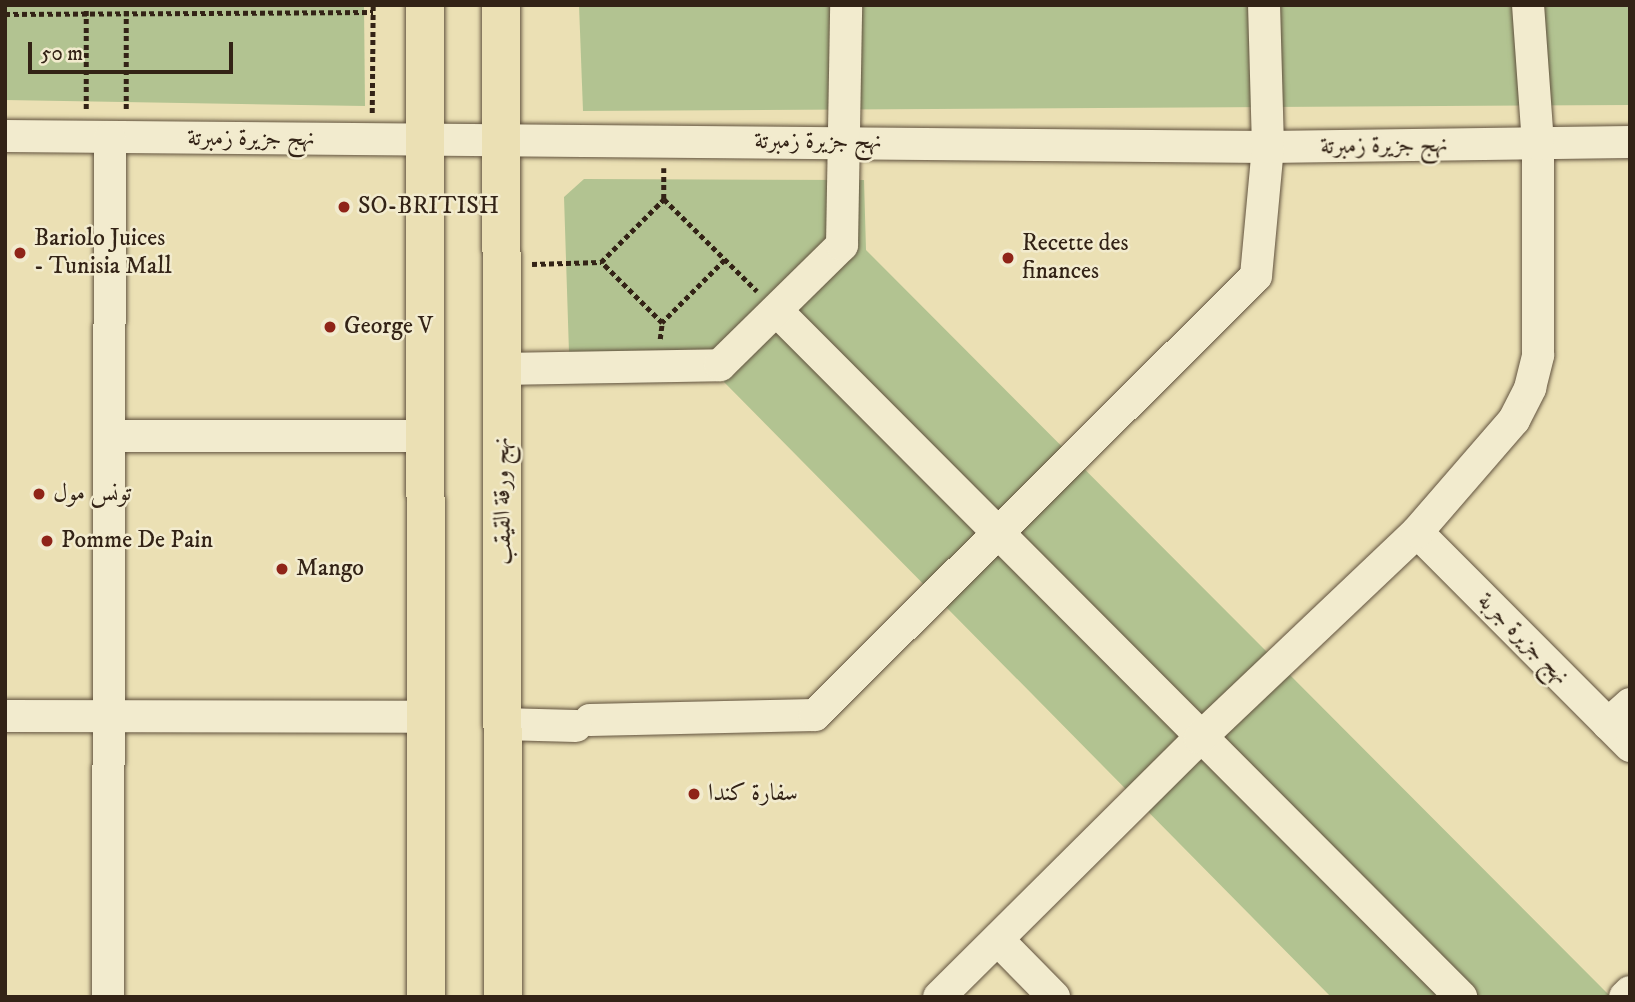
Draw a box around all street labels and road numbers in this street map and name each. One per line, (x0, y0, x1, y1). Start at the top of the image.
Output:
street label: نهج جزيرة زمبرتة (187, 125, 315, 153)
street label: نهج جزيرة زمبرتة (754, 128, 882, 156)
street label: نهج جزيرة زمبرتة (1320, 130, 1448, 162)
street label: نهج ورقة القيقب (487, 437, 519, 565)
street label: نهج جزيرة جربة (1471, 587, 1575, 691)

